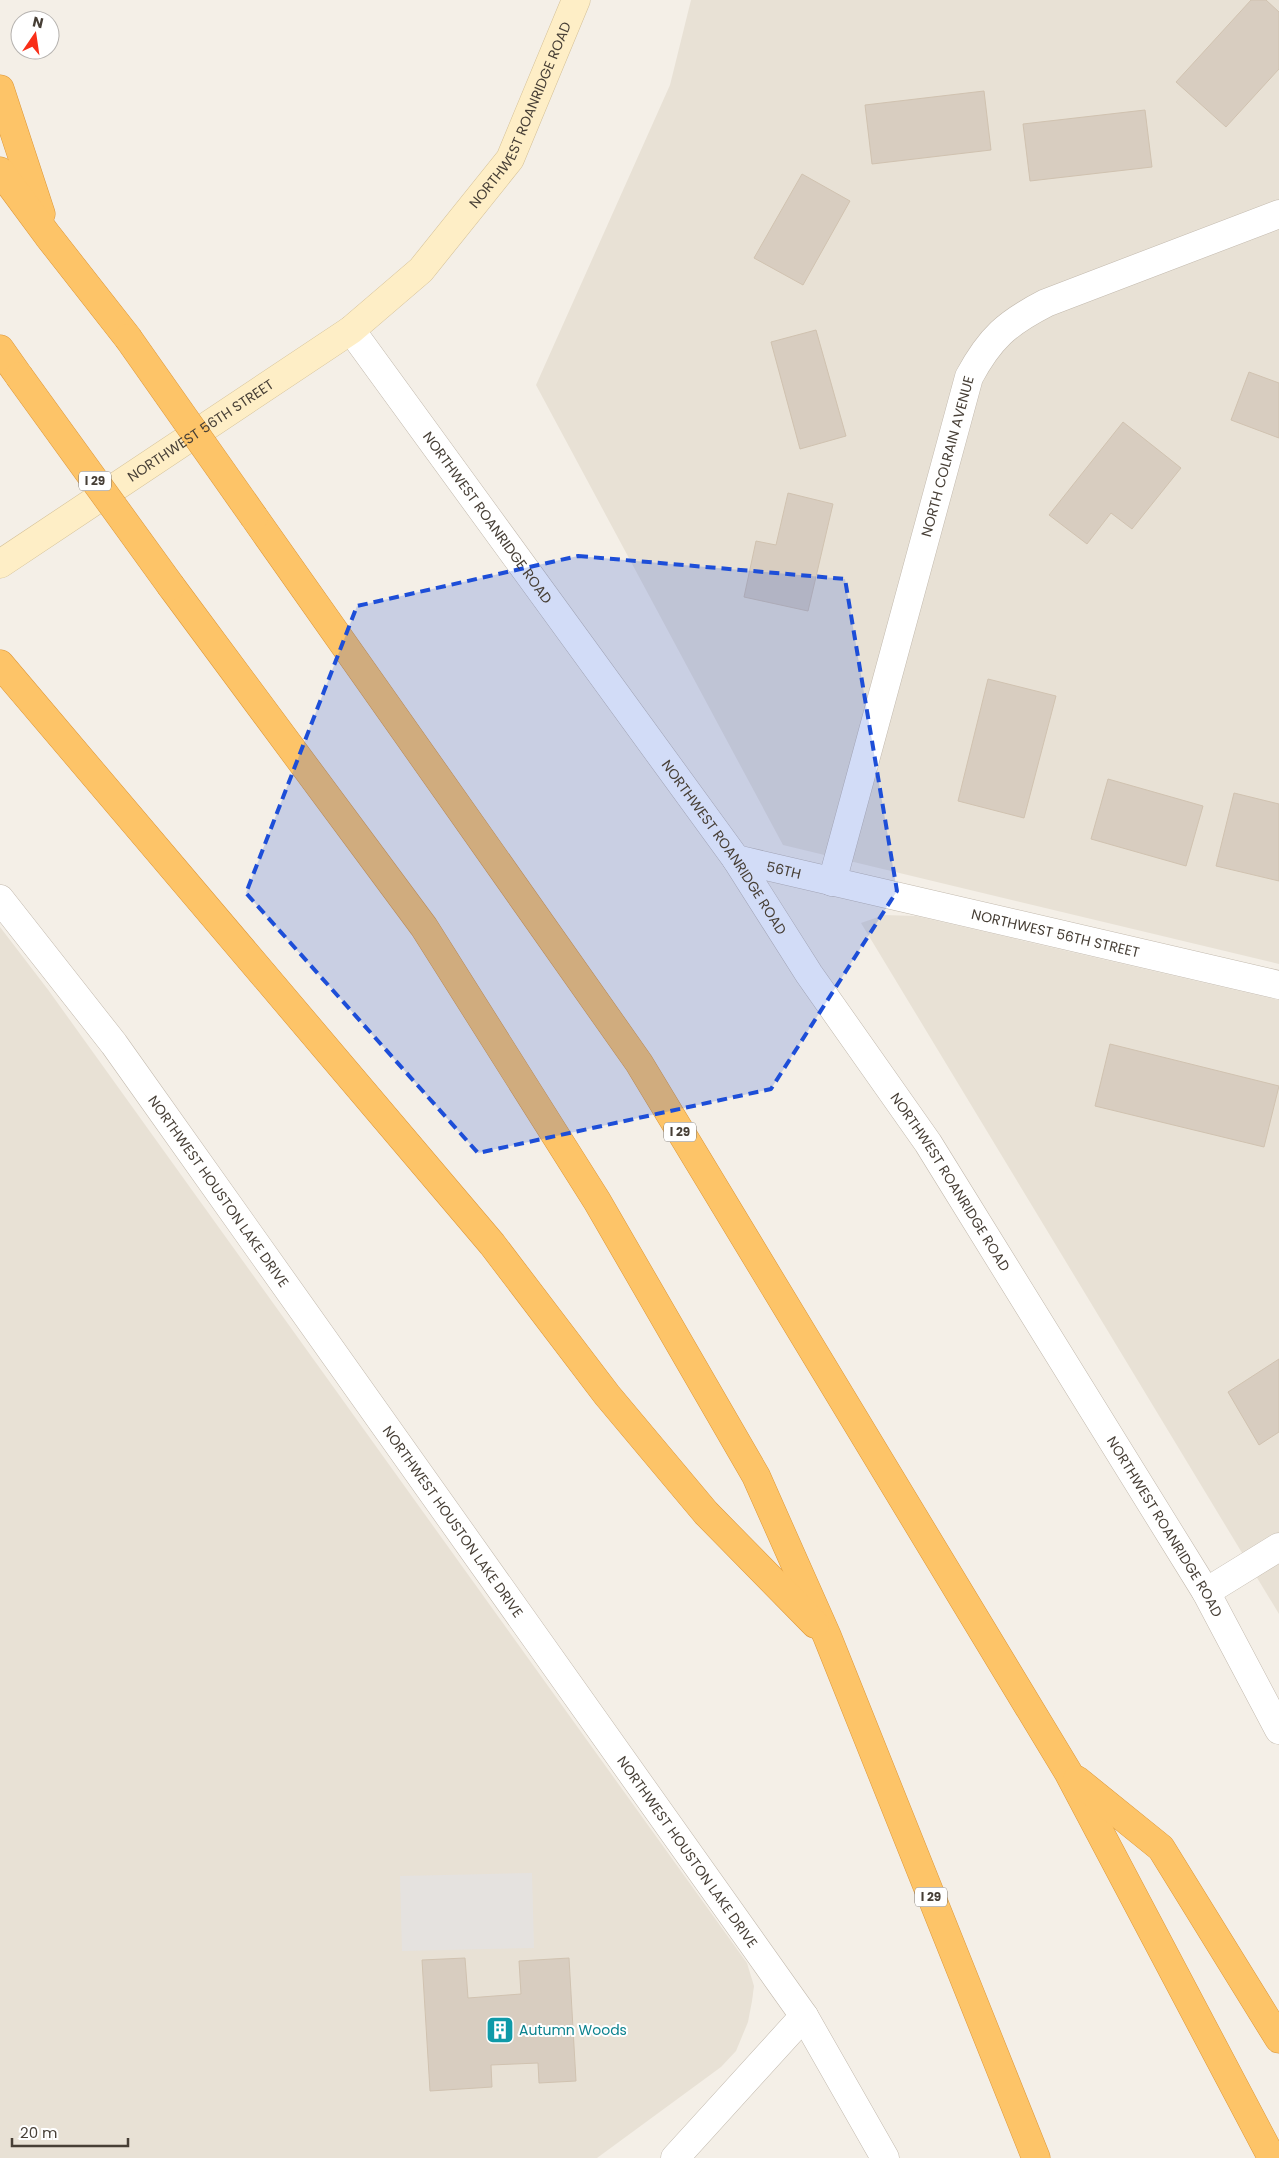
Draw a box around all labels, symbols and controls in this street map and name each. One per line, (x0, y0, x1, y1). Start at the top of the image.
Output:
north arrow (10, 10, 60, 60)
text: N (31, 11, 45, 33)
street label: NORTHWEST ROANRIDGE ROAD (464, 18, 576, 212)
street label: NORTHWEST 56TH STREET (123, 374, 278, 486)
street label: NORTH COLRAIN AVENUE (916, 374, 979, 539)
street label: NORTHWEST ROANRIDGE ROAD (418, 427, 557, 608)
road number: I 29 (79, 472, 111, 491)
street label: NORTHWEST ROANRIDGE ROAD (657, 756, 792, 939)
street label: 56TH (764, 856, 803, 884)
street label: NORTHWEST 56TH STREET (969, 904, 1142, 962)
street label: NORTHWEST ROANRIDGE ROAD (886, 1089, 1015, 1275)
street label: NORTHWEST HOUSTON LAKE DRIVE (144, 1091, 294, 1291)
road number: I 29 (664, 1122, 696, 1142)
street label: NORTHWEST HOUSTON LAKE DRIVE (378, 1422, 528, 1621)
street label: NORTHWEST ROANRIDGE ROAD (1102, 1432, 1227, 1621)
street label: NORTHWEST HOUSTON LAKE DRIVE (612, 1752, 762, 1952)
road number: I 29 (915, 1888, 947, 1906)
building icon: Autumn Woods (485, 2015, 515, 2045)
place label: Autumn Woods (519, 2020, 627, 2040)
scale bar (12, 2116, 129, 2148)
text: 20 m (20, 2122, 58, 2143)

